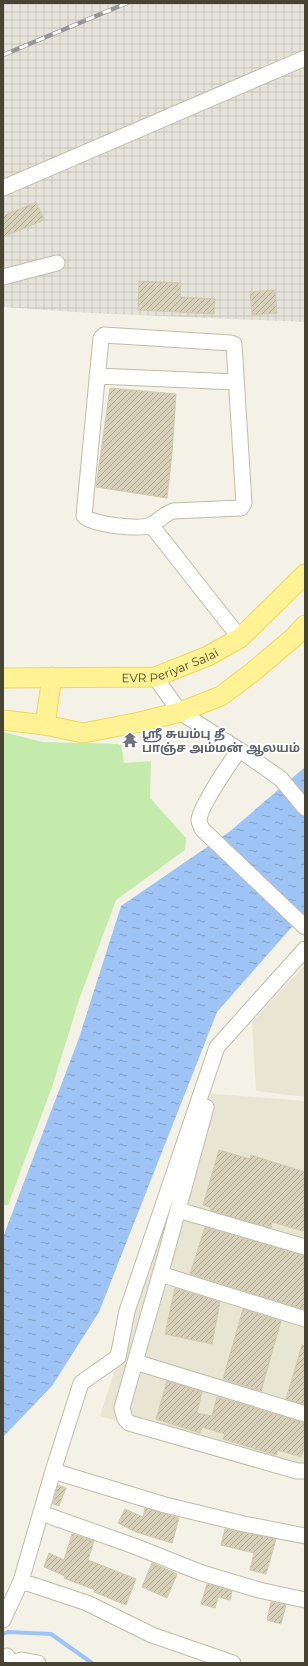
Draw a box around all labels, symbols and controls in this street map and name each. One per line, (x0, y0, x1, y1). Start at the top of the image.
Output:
street label: EVR Periyar Salai (121, 644, 221, 685)
place label: ஶ்ரீ சுயம்பு தீ பாஞ்ச அம்மன் ஆலயம் (142, 726, 300, 757)
temple icon: ஶ்ரீ சுயம்பு தீ பாஞ்ச அம்மன் ஆலயம் (121, 731, 139, 749)

